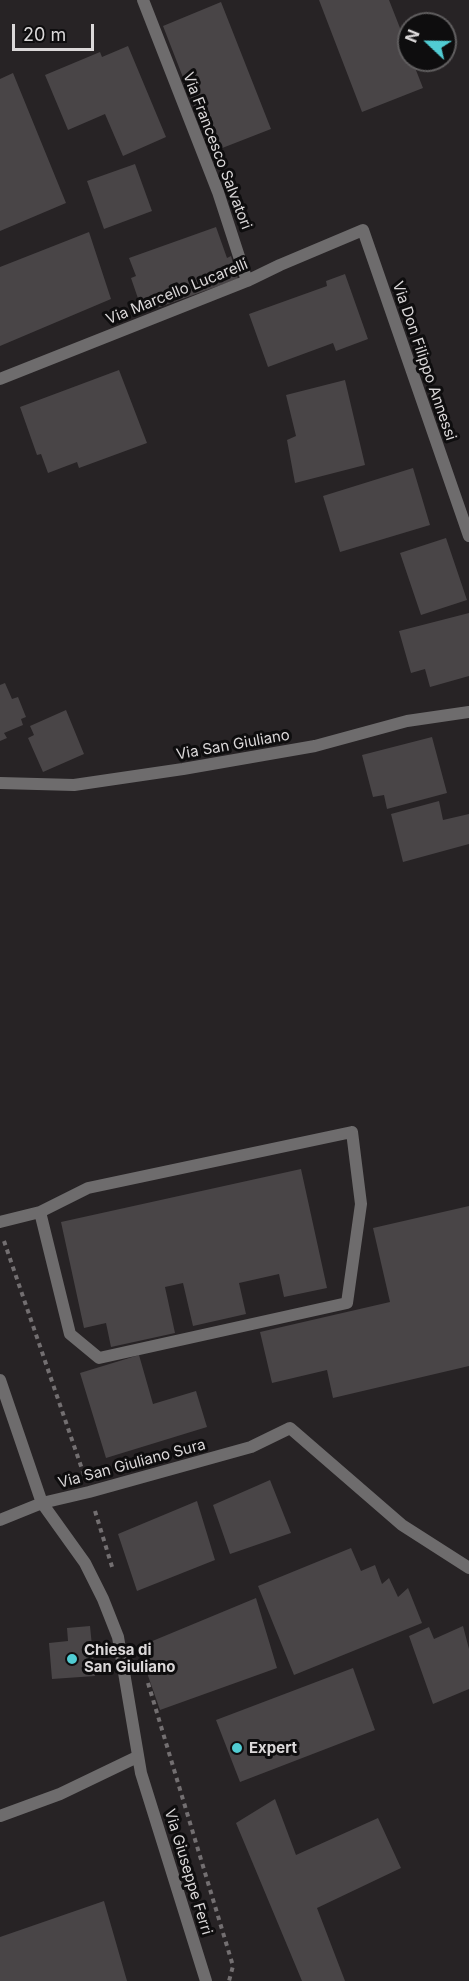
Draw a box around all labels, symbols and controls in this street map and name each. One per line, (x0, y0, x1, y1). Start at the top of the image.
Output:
scale bar (15, 12, 98, 50)
north arrow (397, 12, 457, 72)
text: 20 m (23, 24, 66, 45)
text: N (401, 27, 424, 45)
street label: Via Francesco Salvatori (179, 70, 255, 232)
street label: Via Marcello Lucarelli (103, 255, 251, 329)
street label: Via Don Filippo Annessi (388, 279, 460, 443)
street label: Via San Giuliano (175, 726, 291, 764)
street label: Via San Giuliano Sura (56, 1436, 208, 1492)
place label: Chiesa di San Giuliano (84, 1641, 175, 1676)
marker: Chiesa di San Giuliano (65, 1652, 79, 1666)
place label: Expert (249, 1739, 297, 1757)
marker: Expert (230, 1741, 244, 1755)
street label: Via Giuseppe Ferri (160, 1807, 216, 1937)

